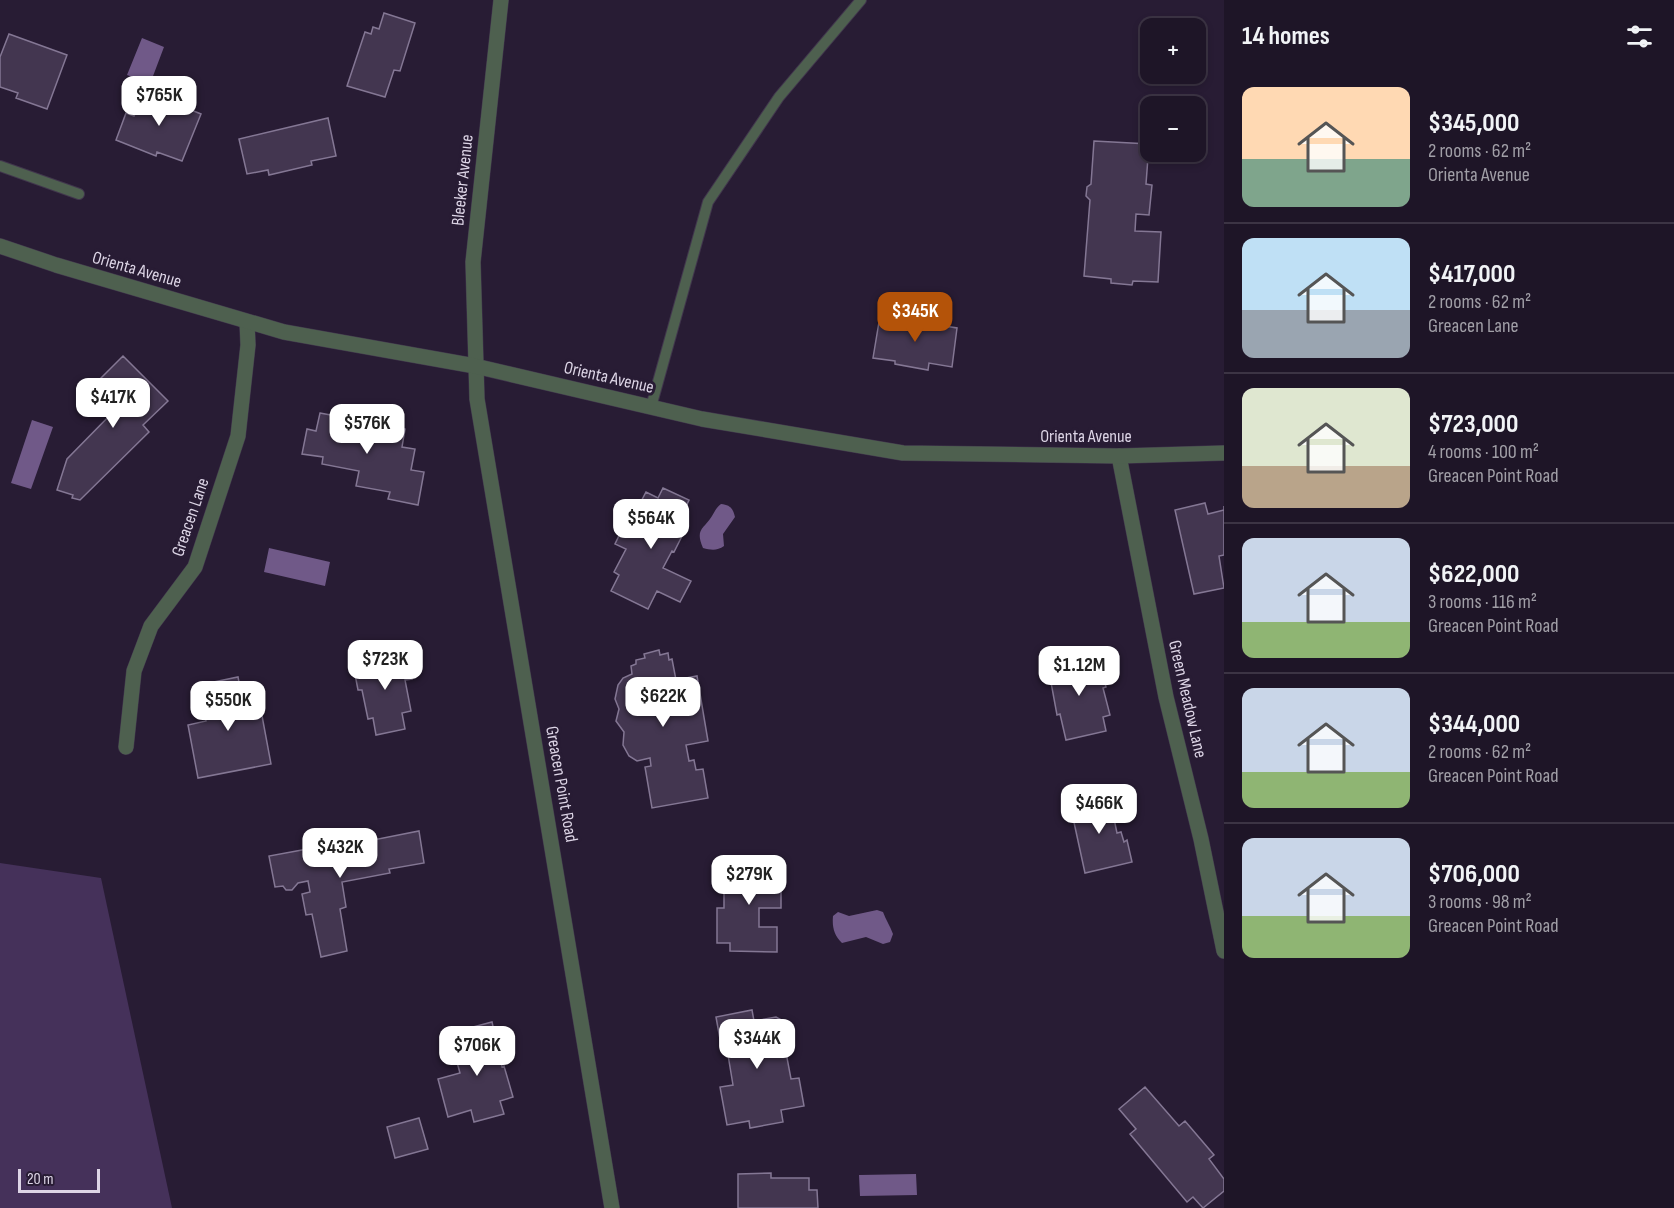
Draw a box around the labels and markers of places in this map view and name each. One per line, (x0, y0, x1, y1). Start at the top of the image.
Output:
pin: $765K (117, 76, 201, 127)
pin: $345K (873, 292, 957, 343)
pin: $417K (71, 378, 155, 429)
pin: $576K (325, 404, 409, 455)
pin: $564K (609, 499, 693, 550)
pin: $723K (343, 640, 427, 691)
pin: $1.12M (1030, 646, 1128, 697)
pin: $622K (621, 677, 705, 728)
pin: $550K (186, 681, 270, 732)
pin: $466K (1057, 784, 1141, 835)
pin: $432K (298, 828, 382, 879)
pin: $279K (707, 855, 791, 906)
pin: $344K (715, 1019, 799, 1070)
pin: $706K (435, 1026, 519, 1077)

